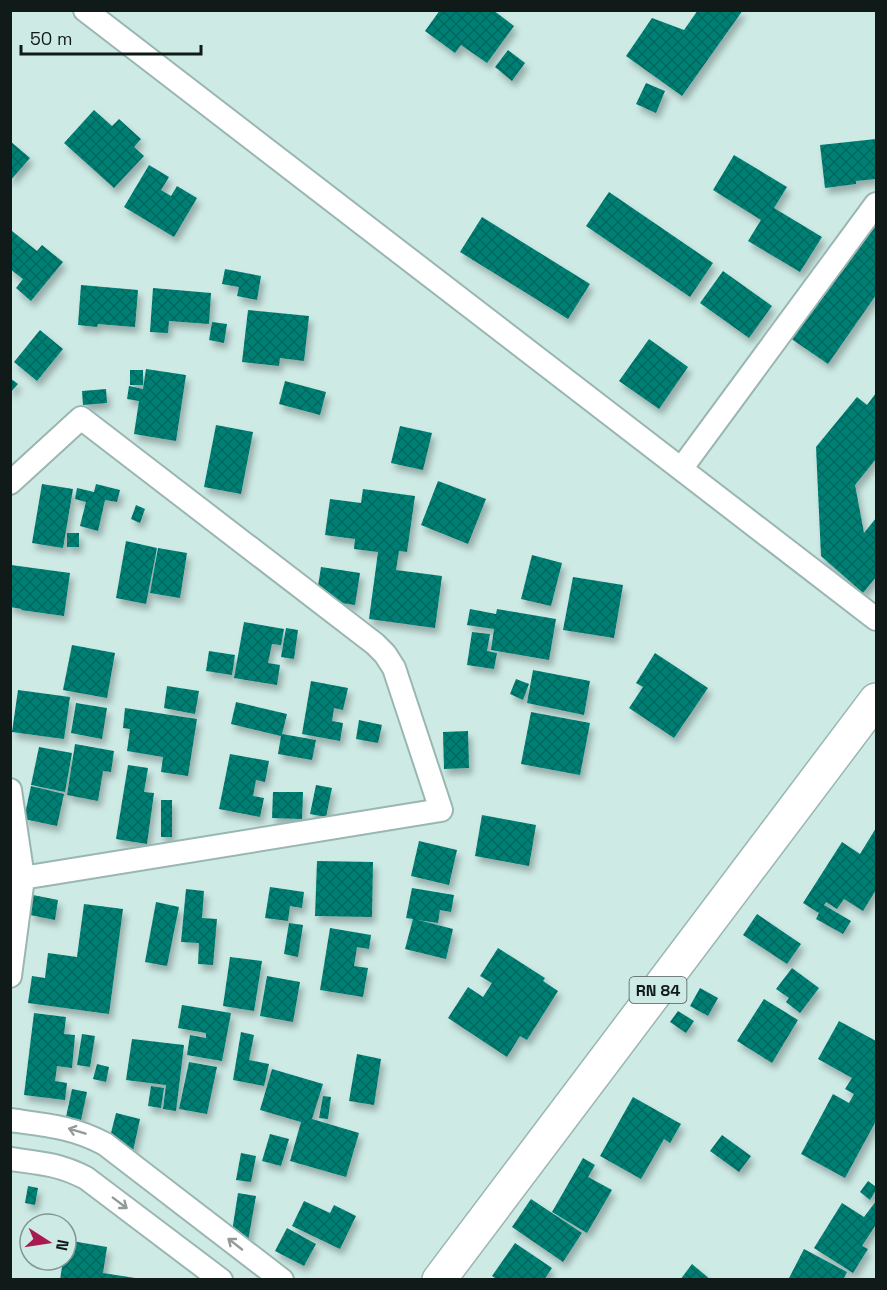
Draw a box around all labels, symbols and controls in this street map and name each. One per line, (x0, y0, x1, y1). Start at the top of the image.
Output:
scale bar (21, 18, 201, 56)
text: 50 m (30, 27, 72, 50)
road number: RN 84 (630, 977, 686, 1003)
one-way arrow (68, 1125, 87, 1136)
one-way arrow (112, 1197, 128, 1210)
north arrow (18, 1212, 78, 1272)
one-way arrow (227, 1237, 243, 1250)
text: N (51, 1238, 74, 1252)

